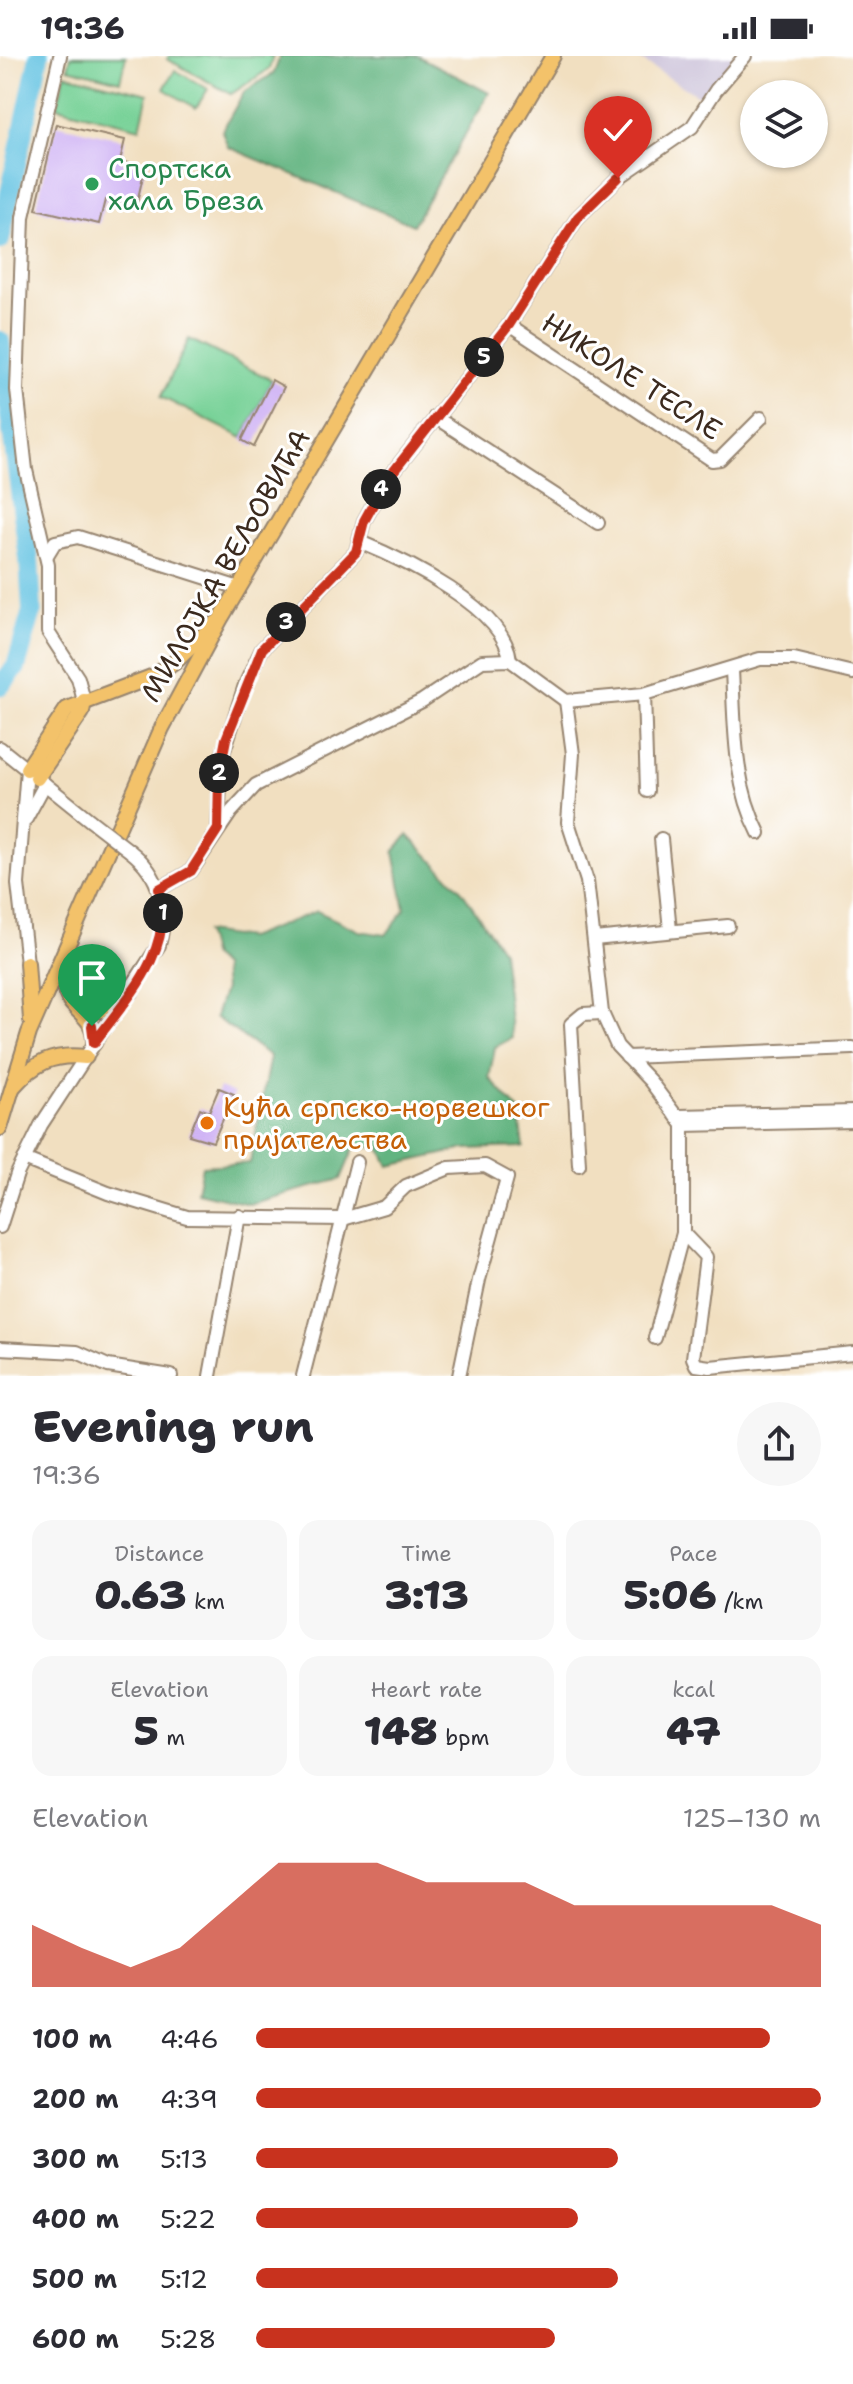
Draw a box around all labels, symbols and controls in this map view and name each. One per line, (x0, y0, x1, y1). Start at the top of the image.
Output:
text: 19:36 (40, 8, 125, 49)
map controls (740, 80, 828, 168)
button: layers (740, 80, 828, 168)
pin (584, 96, 652, 178)
icon: check (596, 108, 640, 152)
place label: Спортска хала Бреза (108, 149, 264, 219)
marker: Спортска хала Бреза (83, 175, 101, 193)
street label: НИКОЛЕ ТЕСЛЕ (534, 303, 730, 449)
pin: 5 (464, 337, 504, 377)
text: 5 (477, 342, 491, 371)
street label: МИЛОЈКА ВЕЉОВИЋА (131, 422, 319, 708)
pin: 4 (361, 469, 401, 509)
text: 4 (373, 474, 389, 503)
pin: 3 (266, 602, 306, 642)
text: 3 (278, 607, 294, 636)
pin: 2 (199, 753, 239, 793)
text: 2 (211, 758, 227, 787)
pin: 1 (143, 893, 183, 933)
text: 1 (158, 898, 168, 927)
pin (58, 944, 126, 1026)
icon: arrive (70, 956, 114, 1000)
place label: Кућа српско-норвешког пријатељства (223, 1088, 550, 1158)
marker: Кућа српско-норвешког пријатељства (198, 1114, 216, 1132)
text: Evening run (32, 1397, 314, 1456)
button: share (737, 1402, 821, 1486)
text: 19:36 (32, 1457, 101, 1492)
text: Distance (114, 1539, 205, 1568)
text: Time (401, 1539, 452, 1568)
text: Pace (669, 1539, 718, 1568)
text: 0.63 (94, 1568, 186, 1622)
text: 3:13 (384, 1568, 469, 1622)
text: 5:06 (624, 1568, 717, 1622)
text: km (186, 1587, 225, 1616)
text: /km (717, 1587, 763, 1616)
text: Elevation (110, 1675, 209, 1704)
text: Heart rate (370, 1675, 483, 1704)
text: kcal (672, 1675, 715, 1704)
text: 5 (134, 1704, 159, 1758)
text: 148 (364, 1704, 438, 1758)
text: 47 (666, 1704, 721, 1758)
text: m (159, 1723, 185, 1752)
text: bpm (438, 1723, 489, 1752)
text: Elevation (32, 1800, 148, 1835)
text: 125–130 m (683, 1800, 821, 1835)
text: 100 m (32, 2021, 112, 2056)
text: 4:46 (160, 2021, 219, 2056)
text: 200 m (32, 2081, 119, 2116)
text: 4:39 (160, 2081, 218, 2116)
text: 300 m (32, 2141, 119, 2176)
text: 5:13 (160, 2141, 208, 2176)
text: 400 m (32, 2201, 119, 2236)
text: 5:22 (160, 2201, 216, 2236)
text: 500 m (32, 2261, 117, 2296)
text: 5:12 (160, 2261, 208, 2296)
text: 600 m (32, 2321, 119, 2356)
text: 5:28 (160, 2321, 216, 2356)

